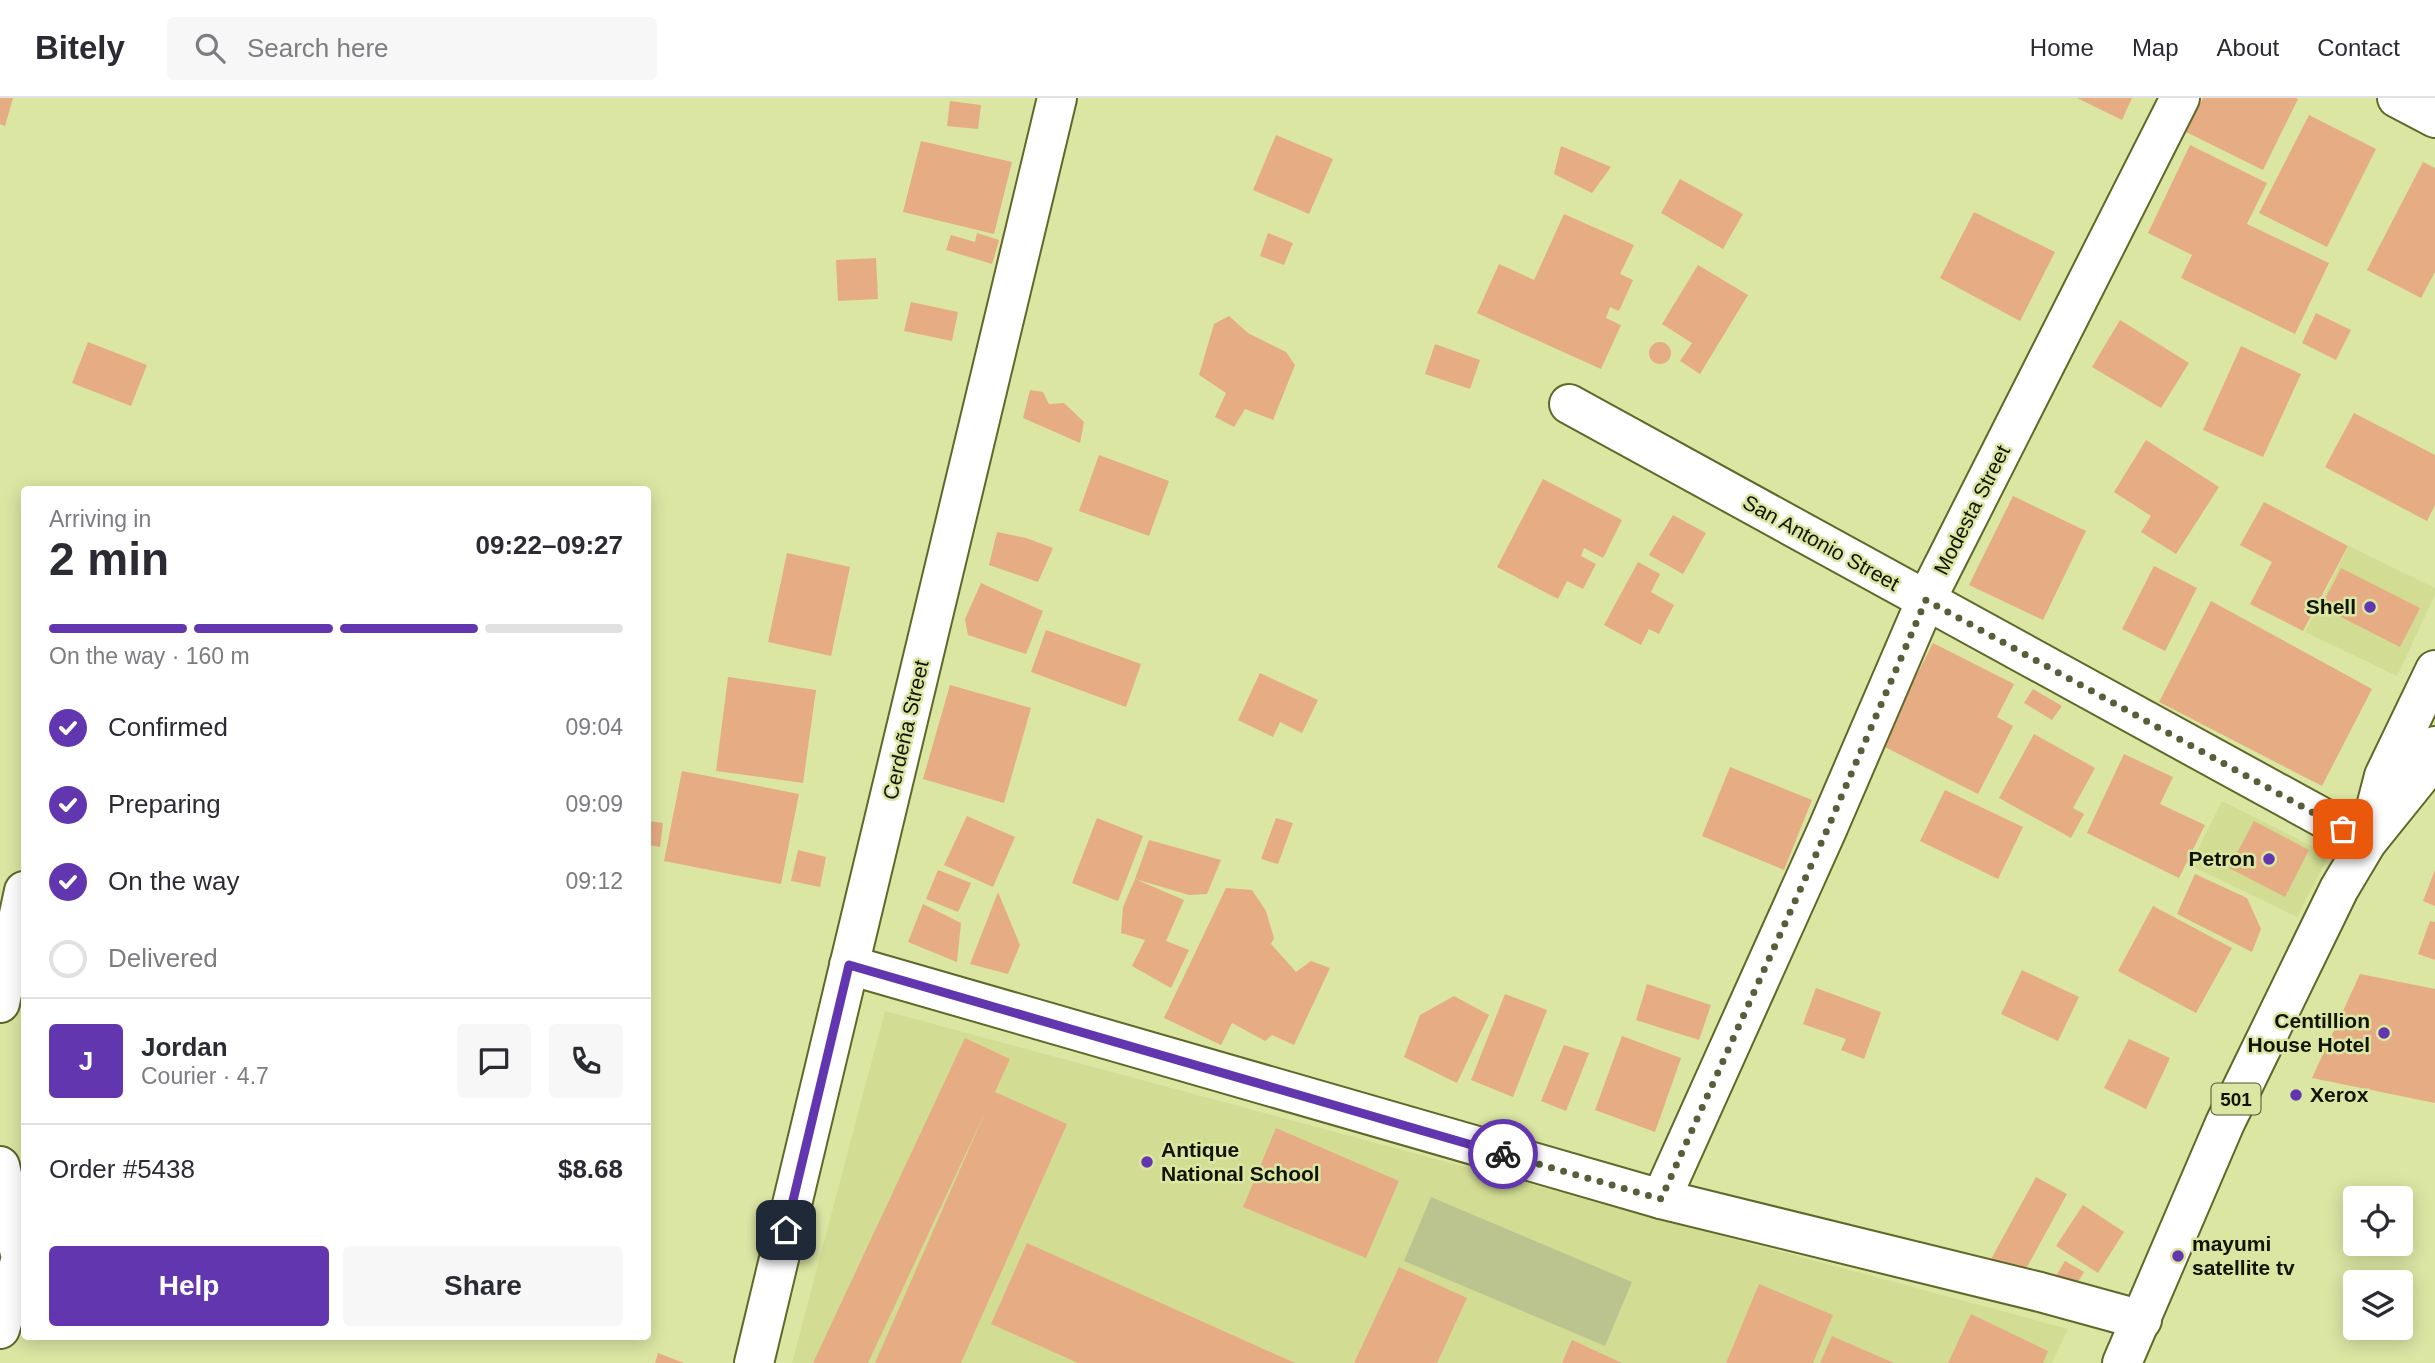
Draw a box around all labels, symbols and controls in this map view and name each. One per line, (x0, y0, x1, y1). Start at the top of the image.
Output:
search box (167, 17, 657, 80)
text: Bitely (35, 29, 125, 66)
icon: search (191, 29, 229, 67)
text: Search here (247, 33, 389, 63)
text: Home (2030, 34, 2094, 61)
text: Map (2132, 34, 2179, 61)
text: About (2217, 34, 2279, 61)
text: Contact (2317, 34, 2400, 61)
street label: Modesta Street (1929, 441, 2014, 578)
street label: San Antonio Street (1739, 490, 1904, 595)
text: Arriving in (49, 506, 151, 532)
text: 09:22–09:27 (476, 530, 623, 560)
text: 2 min (49, 533, 169, 585)
place label: Shell (2306, 595, 2356, 618)
marker: Shell (2362, 599, 2378, 615)
text: On the way · 160 m (49, 643, 250, 669)
street label: Cerdeña Street (878, 658, 933, 802)
icon: check (49, 709, 87, 747)
text: Confirmed (108, 712, 228, 742)
text: 09:04 (565, 714, 623, 740)
icon: check (49, 786, 87, 824)
text: Preparing (108, 789, 221, 819)
text: 09:09 (565, 791, 623, 817)
pin (2313, 799, 2373, 859)
icon: bag (2324, 810, 2362, 848)
place label: Petron (2188, 847, 2255, 870)
marker: Petron (2261, 851, 2277, 867)
icon: check (49, 863, 87, 901)
text: On the way (108, 866, 240, 896)
text: 09:12 (565, 868, 623, 894)
text: Delivered (108, 943, 218, 973)
place label: Centillion House Hotel (2247, 1009, 2370, 1056)
button: chat (457, 1024, 531, 1098)
button: phone (549, 1024, 623, 1098)
marker: Centillion House Hotel (2376, 1025, 2392, 1041)
text: Jordan (141, 1032, 228, 1062)
text: J (79, 1046, 93, 1076)
text: Courier · 4.7 (141, 1063, 269, 1089)
place label: Xerox (2310, 1083, 2369, 1106)
road number: 501 (2212, 1084, 2260, 1114)
marker: Xerox (2288, 1087, 2304, 1103)
courier (1468, 1119, 1538, 1189)
icon: bike (1484, 1135, 1522, 1173)
place label: Antique National School (1161, 1138, 1320, 1185)
text: Order #5438 (49, 1154, 195, 1184)
text: $8.68 (558, 1154, 623, 1184)
marker: Antique National School (1139, 1154, 1155, 1170)
map controls (2343, 1186, 2413, 1340)
button: locate (2343, 1186, 2413, 1256)
pin (756, 1200, 816, 1260)
icon: home (767, 1211, 805, 1249)
place label: mayumi satellite tv (2192, 1232, 2295, 1279)
button: Help (49, 1246, 329, 1326)
button: Share (343, 1246, 623, 1326)
marker: mayumi satellite tv (2170, 1248, 2186, 1264)
button: layers (2343, 1270, 2413, 1340)

